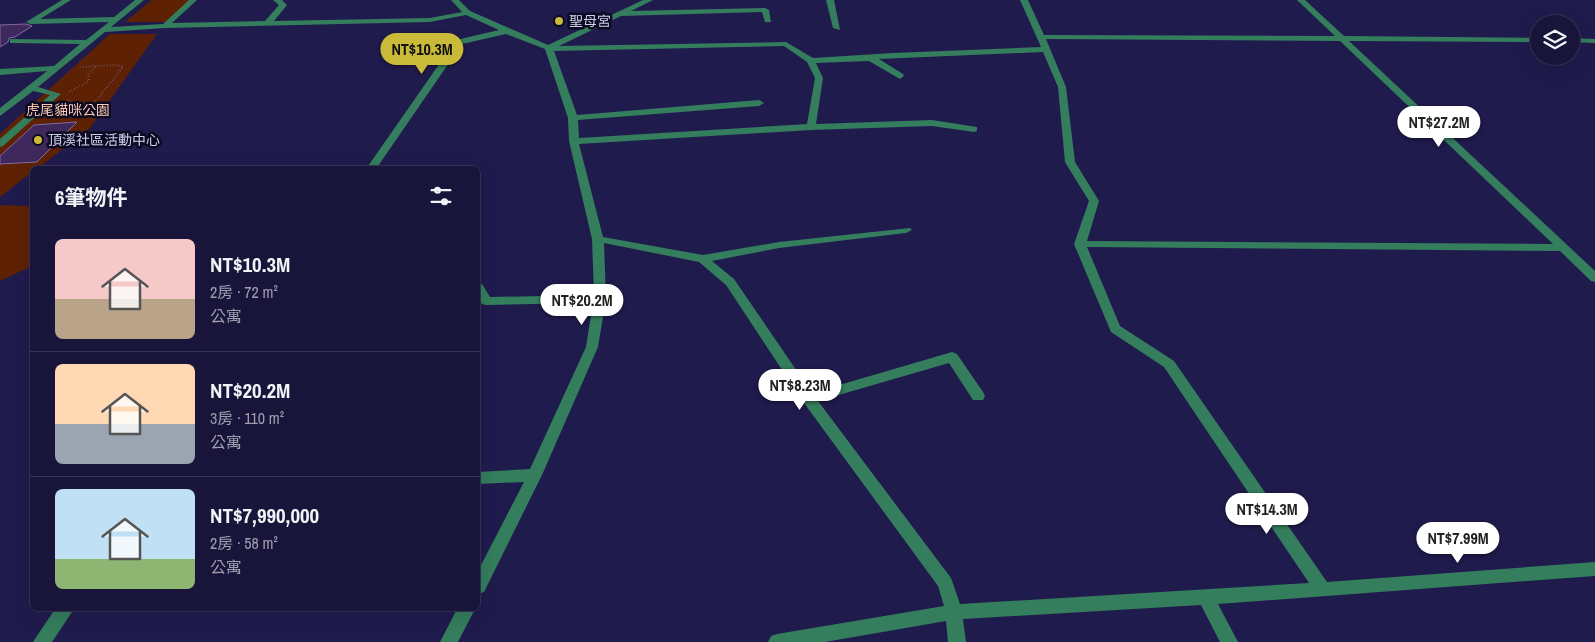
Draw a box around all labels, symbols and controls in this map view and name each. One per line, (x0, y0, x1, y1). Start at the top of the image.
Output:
place label: 聖母宮 (569, 12, 611, 30)
marker: 聖母宮 (553, 15, 565, 27)
map controls (1530, 15, 1580, 65)
button: layers (1530, 15, 1580, 65)
pin: NT$10.3M (370, 32, 474, 75)
text: NT$10.3M (391, 38, 453, 60)
park label: 虎尾貓咪公園 (26, 101, 110, 119)
pin: NT$27.2M (1387, 106, 1491, 148)
text: NT$27.2M (1408, 111, 1470, 133)
place label: 頂溪社區活動中心 (48, 131, 160, 149)
marker: 頂溪社區活動中心 (32, 134, 44, 146)
icon: filters (427, 182, 455, 210)
text: 6筆物件 (55, 183, 128, 212)
text: NT$10.3M (210, 250, 290, 279)
icon: home (95, 259, 155, 319)
text: 2房 · 72 m² (210, 281, 278, 303)
pin: NT$20.2M (530, 284, 634, 326)
text: NT$20.2M (551, 289, 613, 311)
text: 公寓 (210, 305, 242, 327)
pin: NT$8.23M (748, 368, 852, 411)
text: NT$8.23M (769, 374, 831, 396)
text: NT$20.2M (210, 376, 290, 405)
icon: home (95, 384, 155, 444)
text: 3房 · 110 m² (210, 407, 284, 429)
text: 公寓 (210, 431, 242, 453)
pin: NT$14.3M (1215, 492, 1319, 535)
text: NT$14.3M (1236, 498, 1298, 520)
text: NT$7,990,000 (210, 501, 319, 530)
icon: home (95, 509, 155, 569)
pin: NT$7.99M (1406, 522, 1510, 564)
text: NT$7.99M (1427, 527, 1489, 549)
text: 2房 · 58 m² (210, 532, 278, 554)
text: 公寓 (210, 556, 242, 578)

